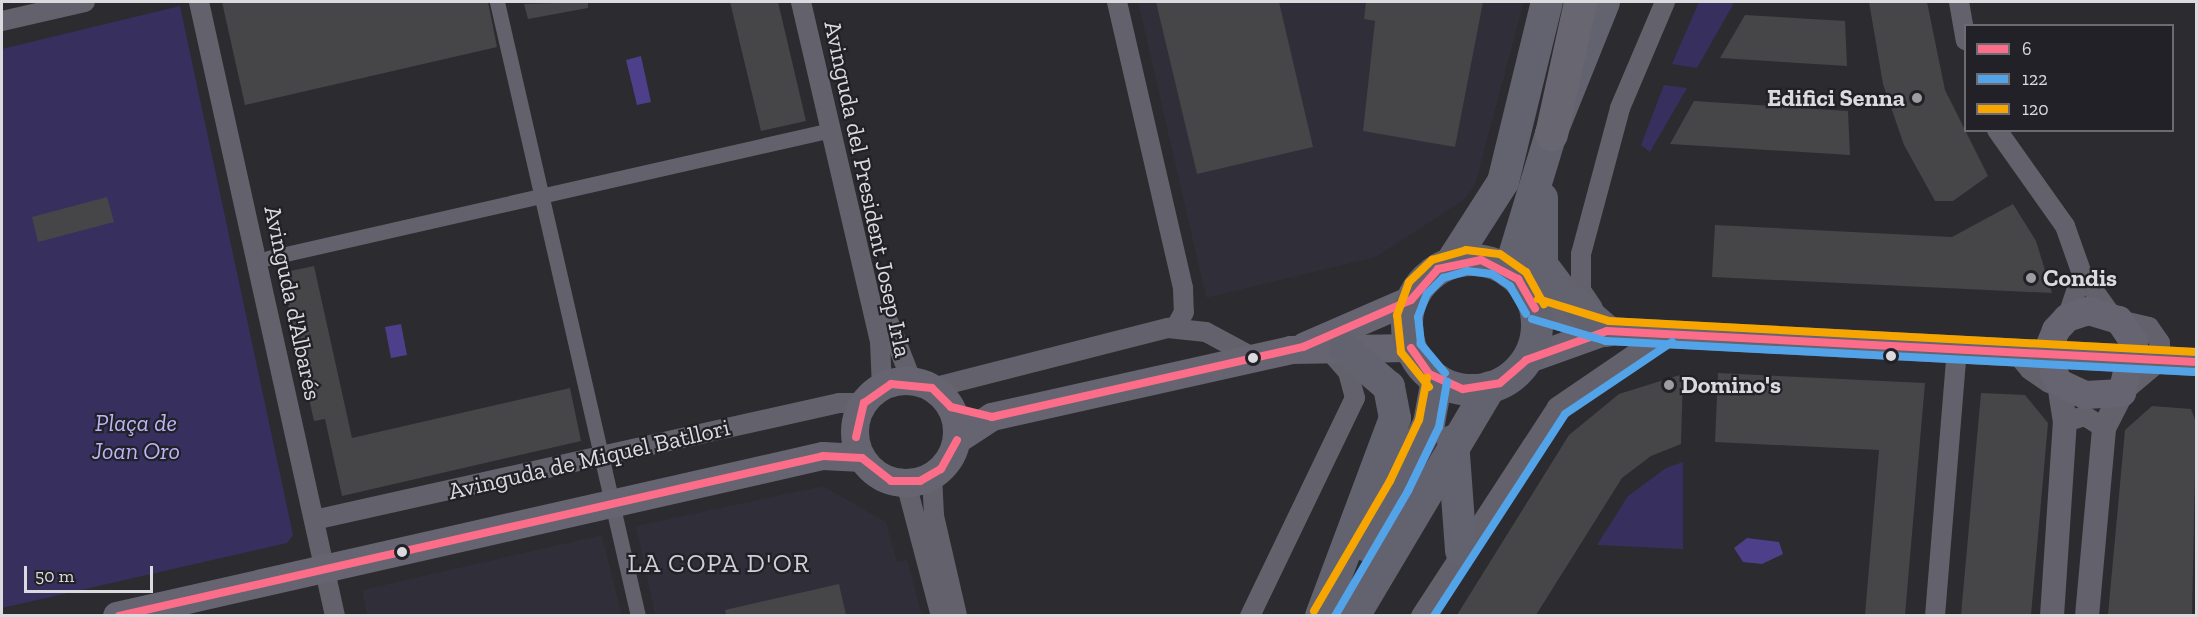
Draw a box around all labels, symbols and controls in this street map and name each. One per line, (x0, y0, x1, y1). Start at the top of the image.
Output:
street label: Avinguda del President Josep Irla (818, 18, 918, 360)
legend (1964, 24, 2174, 132)
text: 6 (2022, 38, 2032, 60)
text: 122 (2022, 68, 2047, 90)
place label: Edifici Senna (1767, 84, 1905, 112)
marker: Edifici Senna (1910, 91, 1924, 105)
text: 120 (2022, 98, 2049, 120)
street label: Avinguda d'Albarés (258, 203, 328, 403)
place label: Condis (2043, 264, 2117, 292)
marker: Condis (2024, 271, 2038, 285)
unlabelled marker (1885, 350, 1897, 362)
unlabelled marker (1247, 352, 1259, 364)
place label: Domino's (1681, 371, 1781, 399)
marker: Domino's (1662, 378, 1676, 392)
park label: Plaça de Joan Oro (92, 409, 180, 465)
street label: Avinguda de Miquel Batllori (445, 413, 733, 505)
unlabelled marker (396, 546, 408, 558)
district label: LA COPA D'OR (627, 548, 811, 580)
scale bar (27, 554, 156, 592)
text: 50 m (35, 565, 74, 587)

